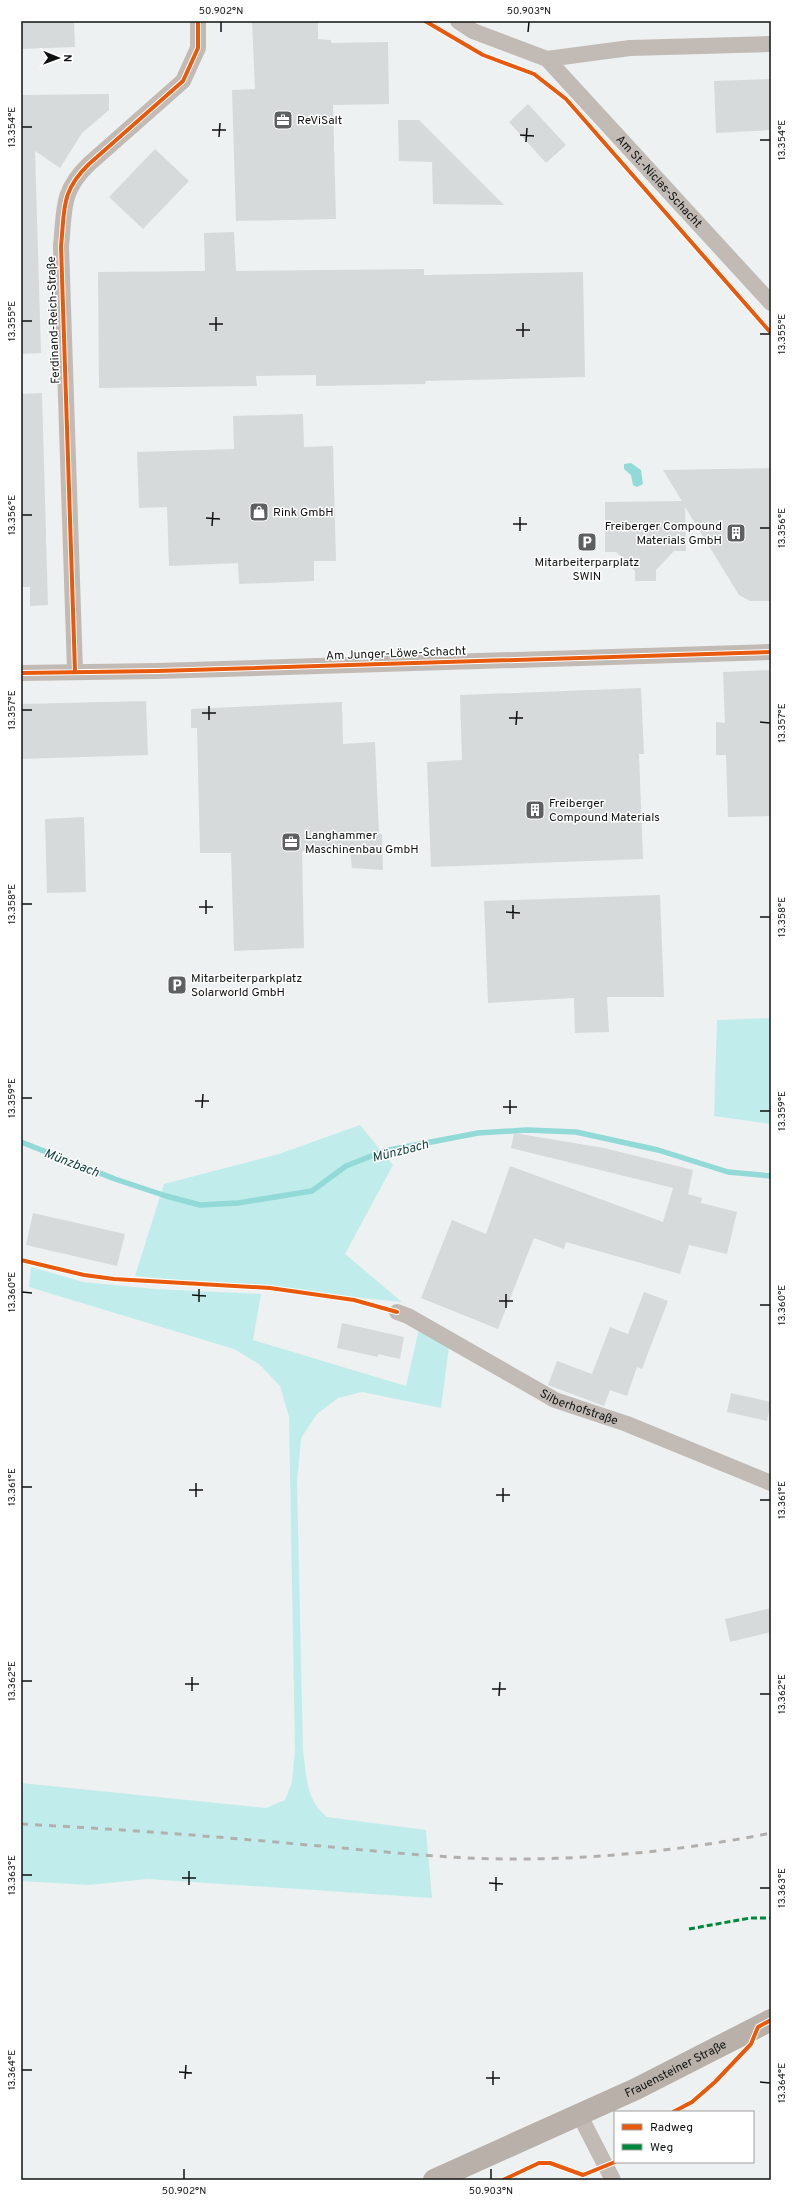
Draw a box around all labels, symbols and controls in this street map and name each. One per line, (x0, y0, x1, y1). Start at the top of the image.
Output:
text: 50.902°N (199, 5, 243, 18)
text: 50.903°N (507, 5, 551, 18)
north arrow (38, 38, 78, 78)
text: N (60, 54, 74, 62)
text: 13.354°E (6, 107, 19, 147)
office icon: ReViSalt (272, 109, 294, 131)
place label: ReViSalt (297, 113, 342, 129)
text: 13.354°E (776, 120, 789, 160)
street label: Am St.-Niclas-Schacht (612, 132, 705, 232)
street label: Ferdinand-Reich-Straße (44, 256, 64, 384)
text: 13.355°E (6, 301, 19, 341)
text: 13.355°E (776, 314, 789, 354)
text: 13.356°E (6, 495, 19, 535)
shop icon: Rink GmbH (248, 501, 270, 523)
place label: Rink GmbH (273, 505, 334, 521)
text: 13.356°E (776, 508, 789, 548)
place label: Freiberger Compound Materials GmbH (605, 519, 722, 549)
building icon: Freiberger Compound Materials GmbH (725, 522, 747, 544)
parking icon: Mitarbeiterparplatz SWIN (576, 531, 598, 553)
place label: Mitarbeiterparplatz SWIN (535, 555, 639, 585)
street label: Am Junger-Löwe-Schacht (326, 644, 466, 664)
text: 13.357°E (6, 690, 19, 730)
text: 13.357°E (776, 703, 789, 743)
place label: Freiberger Compound Materials (549, 796, 660, 826)
building icon: Freiberger Compound Materials (524, 799, 546, 821)
place label: Langhammer Maschinenbau GmbH (305, 828, 419, 858)
office icon: Langhammer Maschinenbau GmbH (280, 831, 302, 853)
text: 13.358°E (6, 884, 19, 924)
text: 13.358°E (776, 897, 789, 937)
place label: Mitarbeiterparkplatz Solarworld GmbH (191, 971, 302, 1001)
parking icon: Mitarbeiterparkplatz Solarworld GmbH (166, 974, 188, 996)
text: 13.359°E (6, 1078, 19, 1118)
text: 13.359°E (776, 1091, 789, 1131)
water label: Münzbach (371, 1137, 430, 1167)
water label: Münzbach (41, 1146, 101, 1182)
text: 13.360°E (6, 1272, 19, 1312)
text: 13.360°E (776, 1285, 789, 1325)
street label: Silberhofstraße (537, 1386, 620, 1429)
text: 13.361°E (6, 1468, 19, 1506)
text: 13.361°E (776, 1481, 789, 1519)
text: 13.362°E (6, 1661, 19, 1701)
text: 13.362°E (776, 1674, 789, 1714)
text: 13.363°E (6, 1855, 19, 1895)
text: 13.363°E (776, 1868, 789, 1908)
street label: Frauensteiner Straße (623, 2037, 730, 2102)
text: 13.364°E (6, 2050, 19, 2090)
text: 13.364°E (776, 2063, 789, 2103)
legend (614, 2111, 754, 2163)
text: Radweg (650, 2120, 693, 2136)
text: Weg (650, 2140, 673, 2156)
text: 50.902°N (162, 2185, 206, 2198)
text: 50.903°N (469, 2185, 513, 2198)

